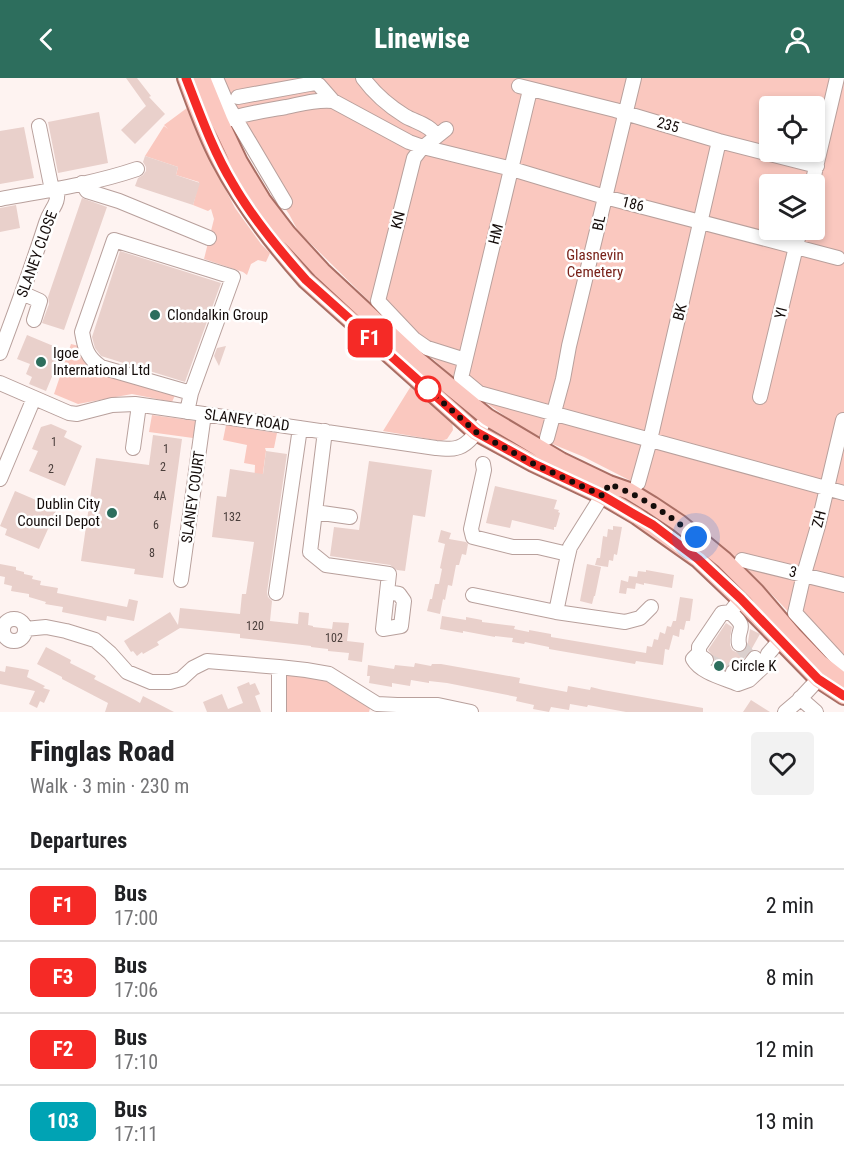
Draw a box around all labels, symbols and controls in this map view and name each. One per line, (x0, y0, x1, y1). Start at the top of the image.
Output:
icon: back (30, 23, 63, 56)
text: Linewise (374, 23, 470, 55)
icon: person (781, 23, 814, 56)
map controls (759, 96, 825, 240)
button: locate (759, 96, 825, 162)
street label: 235 (655, 113, 681, 137)
button: layers (759, 174, 825, 240)
street label: 186 (620, 193, 646, 215)
street label: SLANEY CLOSE (13, 208, 61, 300)
street label: KN (387, 209, 409, 231)
street label: BL (589, 214, 609, 232)
street label: HM (485, 222, 507, 246)
park label: Glasnevin Cemetery (566, 246, 624, 281)
street label: BK (669, 301, 691, 322)
street label: YI (771, 305, 791, 321)
place label: Clondalkin Group (167, 306, 268, 324)
marker: Clondalkin Group (148, 308, 162, 322)
line badge: F1 (343, 318, 397, 358)
text: F1 (360, 326, 380, 350)
place label: Igoe International Ltd (53, 344, 150, 379)
marker: Igoe International Ltd (34, 355, 48, 369)
unlabelled marker (415, 376, 441, 402)
street label: SLANEY ROAD (203, 405, 291, 435)
house number: 1 (51, 435, 57, 449)
house number: 1 (163, 442, 169, 456)
street label: SLANEY COURT (178, 450, 208, 544)
house number: 2 (160, 460, 166, 474)
house number: 2 (48, 462, 54, 476)
house number: 4A (154, 489, 167, 503)
place label: Dublin City Council Depot (17, 495, 100, 530)
marker: Dublin City Council Depot (105, 506, 119, 520)
street label: ZH (808, 508, 830, 530)
house number: 132 (223, 510, 241, 524)
house number: 6 (153, 518, 159, 532)
your location (681, 522, 711, 552)
house number: 8 (149, 546, 155, 560)
street label: 3 (787, 562, 799, 582)
house number: 120 (246, 619, 264, 633)
house number: 102 (325, 631, 343, 645)
place label: Circle K (731, 657, 777, 675)
marker: Circle K (712, 659, 726, 673)
button: heart (751, 732, 814, 795)
text: Finglas Road (30, 735, 175, 768)
text: Walk · 3 min · 230 m (30, 774, 189, 798)
text: Departures (30, 828, 127, 853)
text: Bus (114, 881, 147, 906)
text: F1 (53, 893, 73, 917)
text: 2 min (766, 893, 814, 918)
text: 17:00 (114, 906, 158, 930)
text: Bus (114, 953, 147, 978)
text: F3 (53, 965, 73, 989)
text: 8 min (766, 965, 814, 990)
text: 17:06 (114, 978, 158, 1002)
text: Bus (114, 1025, 147, 1050)
text: F2 (53, 1037, 73, 1061)
text: 12 min (755, 1037, 814, 1062)
text: 17:10 (114, 1050, 158, 1074)
text: Bus (114, 1097, 147, 1122)
text: 103 (47, 1109, 79, 1133)
text: 13 min (755, 1109, 814, 1134)
text: 17:11 (114, 1122, 158, 1146)

